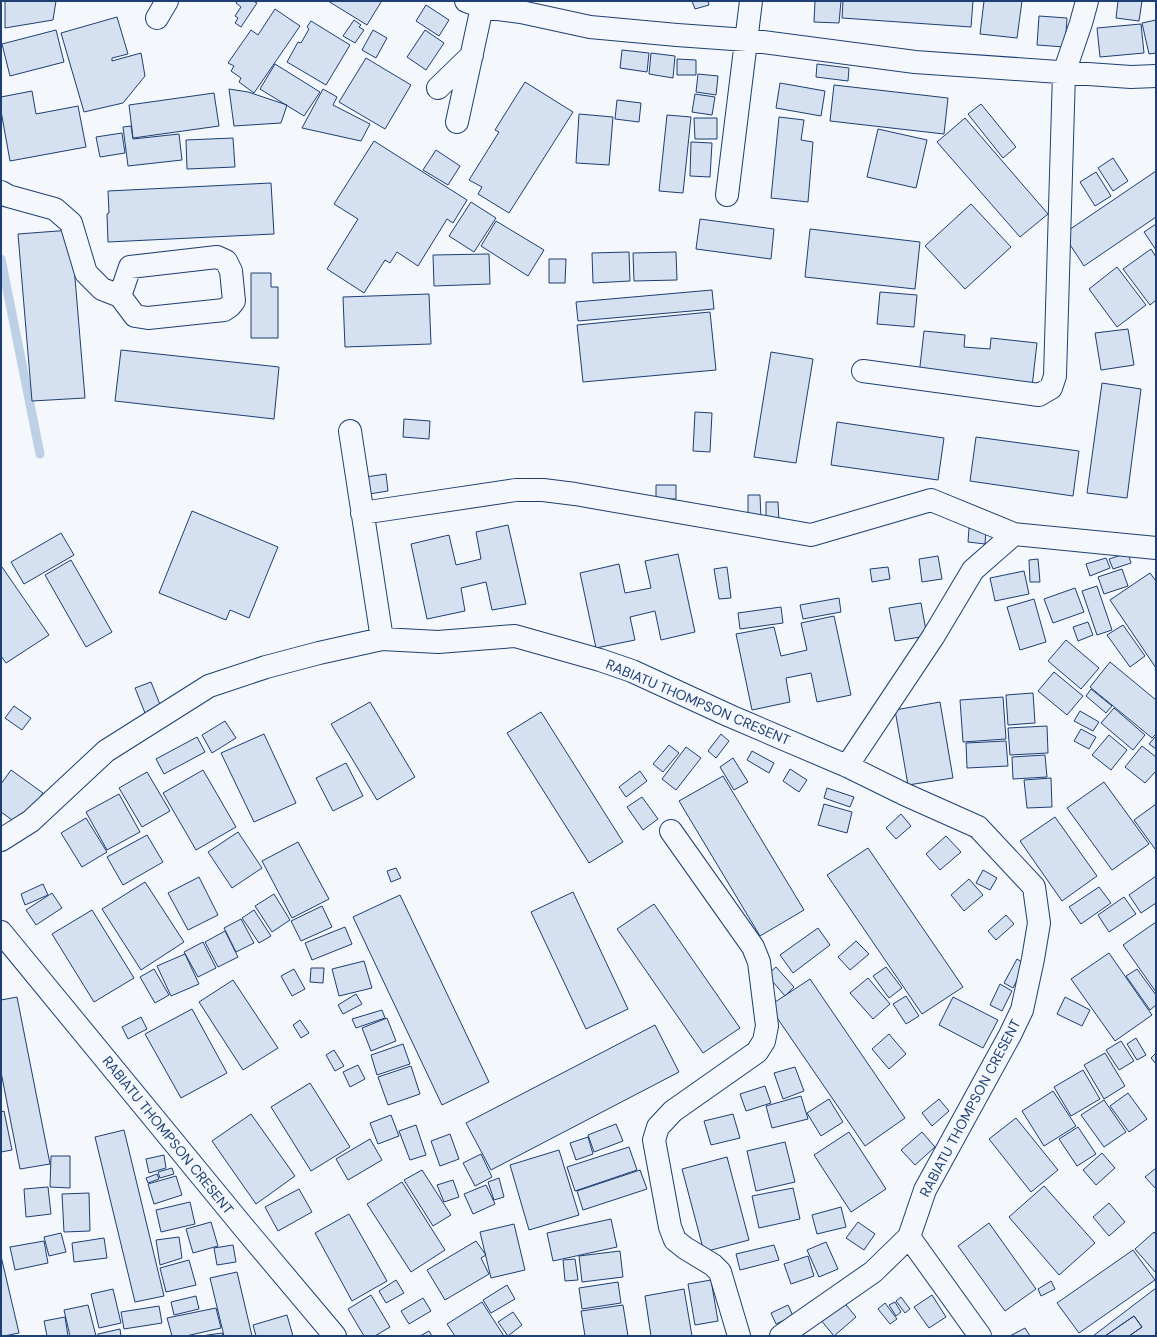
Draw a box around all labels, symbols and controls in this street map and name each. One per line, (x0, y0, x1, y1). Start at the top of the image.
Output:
street label: RABIATU THOMPSON CRESENT (603, 655, 793, 749)
street label: RABIATU THOMPSON CRESENT (915, 1016, 1025, 1200)
street label: RABIATU THOMPSON CRESENT (99, 1052, 238, 1218)

